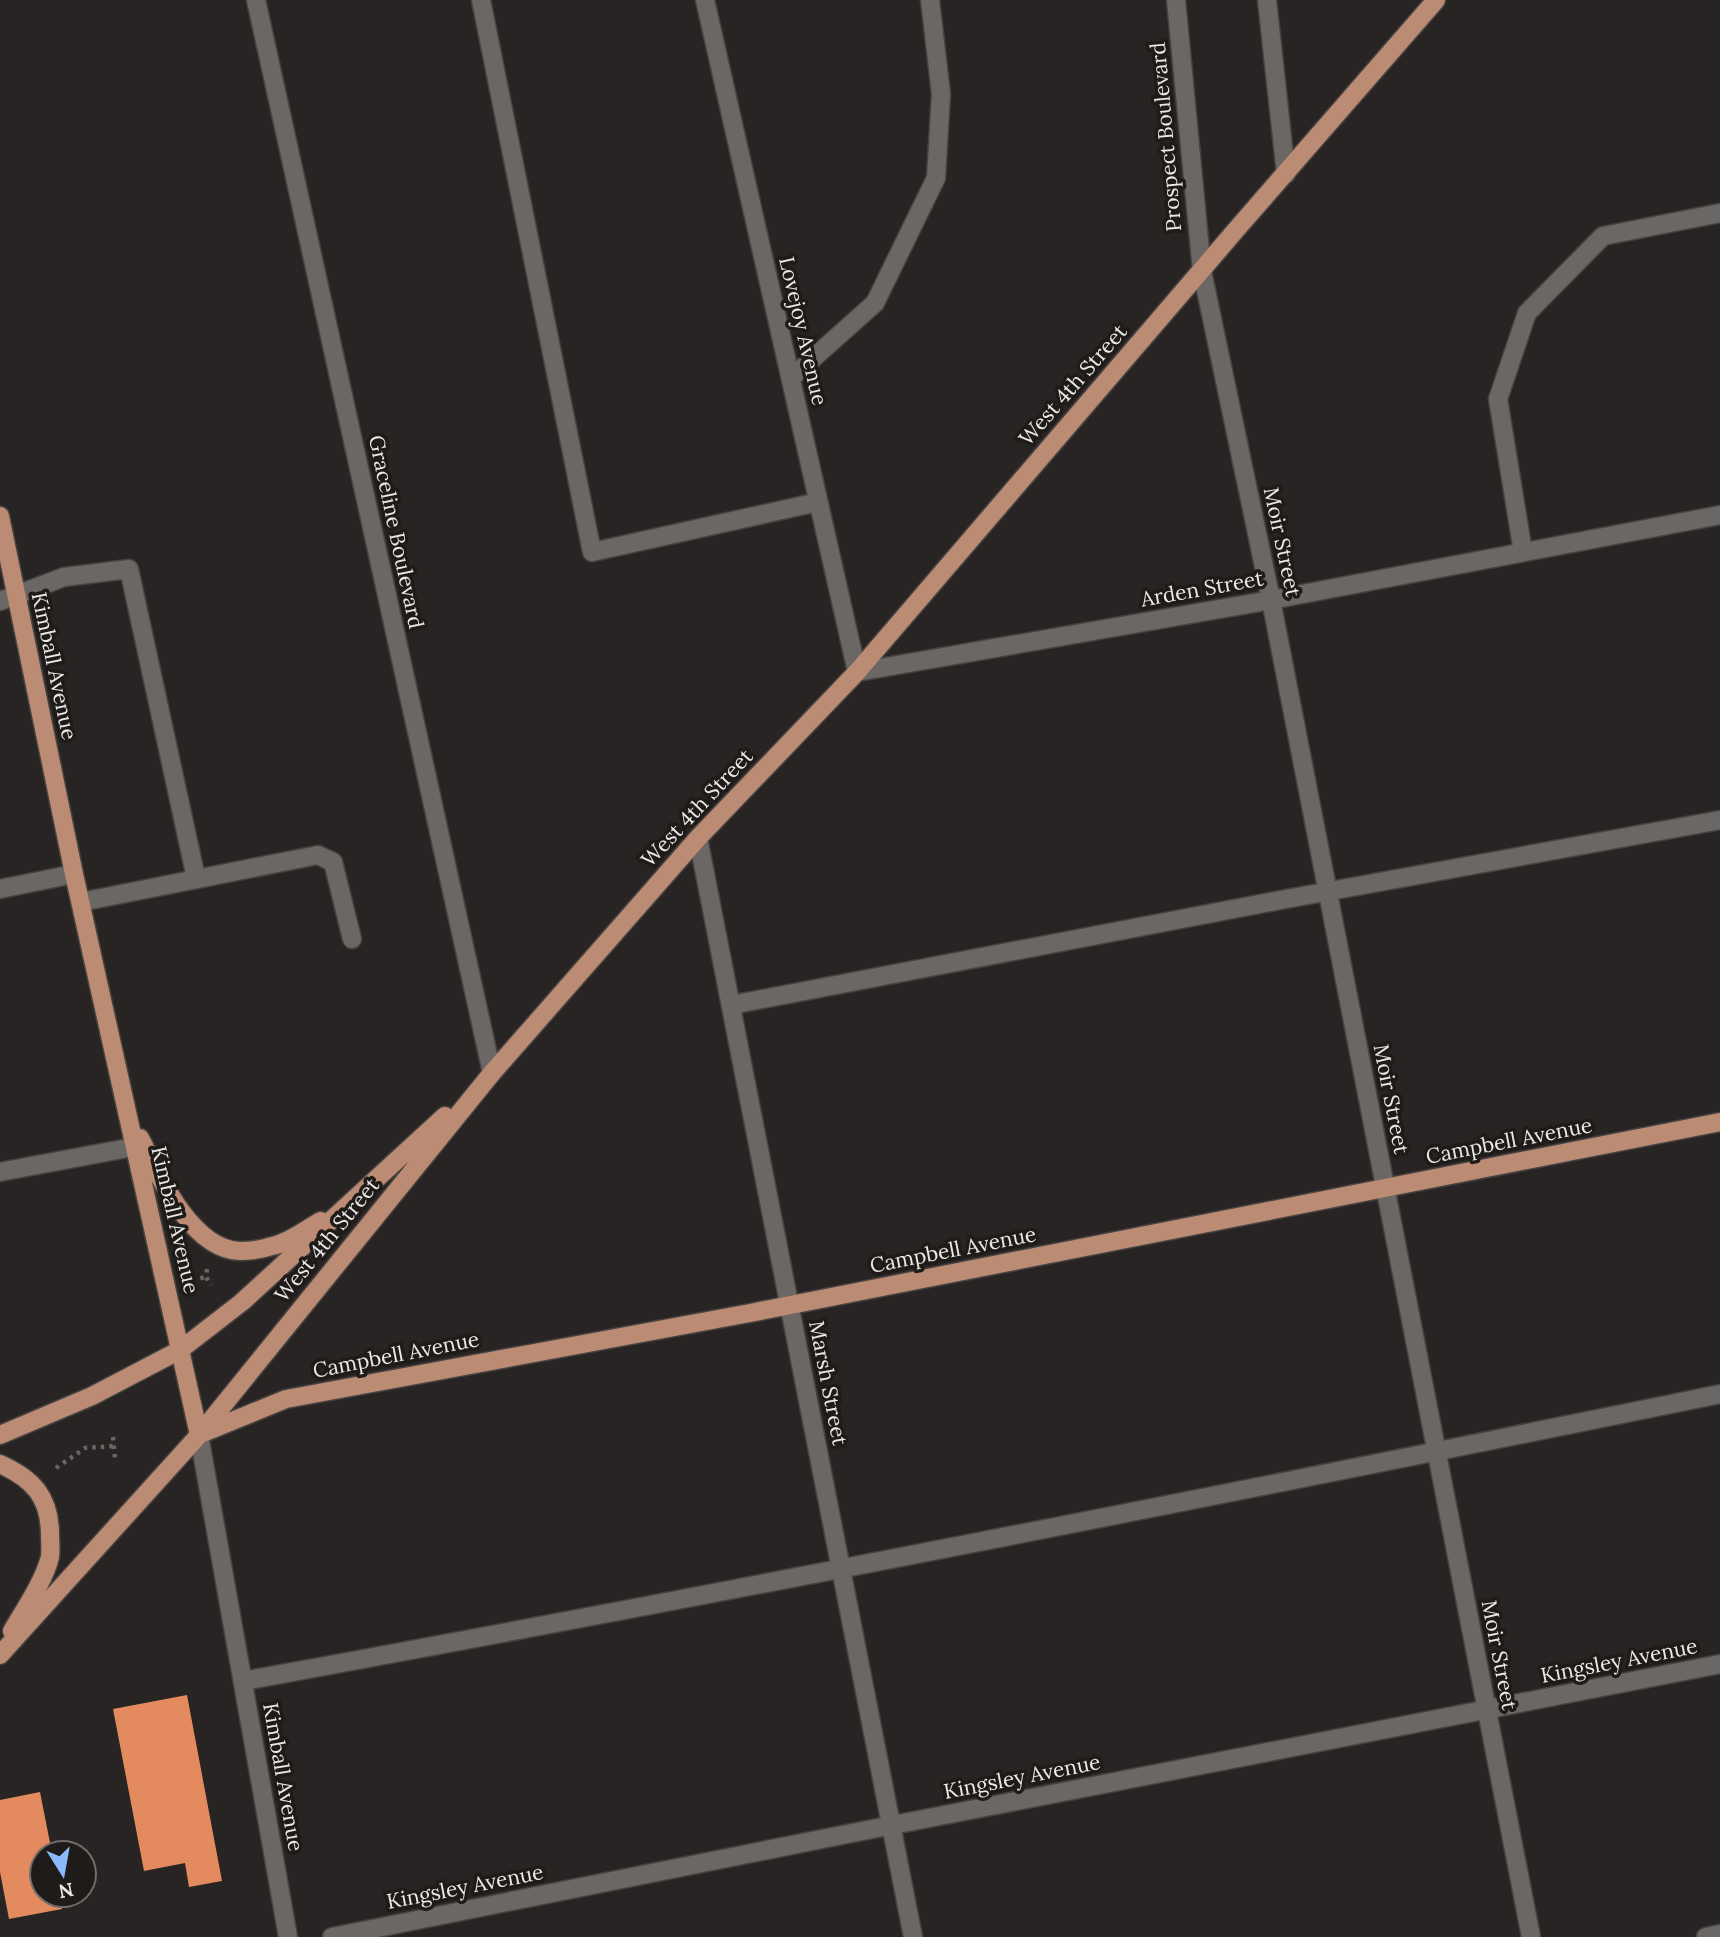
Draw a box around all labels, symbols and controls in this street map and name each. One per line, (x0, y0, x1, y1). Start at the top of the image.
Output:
street label: Prospect Boulevard (1144, 41, 1187, 233)
street label: Lovejoy Avenue (773, 254, 834, 408)
street label: West 4th Street (1013, 318, 1133, 451)
street label: Graceline Boulevard (363, 433, 430, 631)
street label: Moir Street (1258, 485, 1307, 600)
street label: Arden Street (1138, 564, 1266, 613)
street label: Kimball Avenue (26, 590, 83, 742)
street label: West 4th Street (635, 742, 759, 872)
street label: Moir Street (1368, 1042, 1416, 1157)
street label: Campbell Avenue (1424, 1111, 1594, 1170)
street label: Kimball Avenue (145, 1144, 206, 1296)
street label: West 4th Street (268, 1171, 385, 1307)
street label: Campbell Avenue (868, 1220, 1038, 1279)
street label: Marsh Street (803, 1318, 854, 1448)
street label: Campbell Avenue (311, 1325, 481, 1384)
street label: Moir Street (1476, 1598, 1524, 1713)
street label: Kingsley Avenue (1538, 1632, 1700, 1689)
street label: Kimball Avenue (257, 1701, 310, 1853)
street label: Kingsley Avenue (941, 1748, 1103, 1805)
north arrow (28, 1839, 98, 1909)
street label: Kingsley Avenue (384, 1858, 546, 1915)
text: N (56, 1878, 76, 1904)

